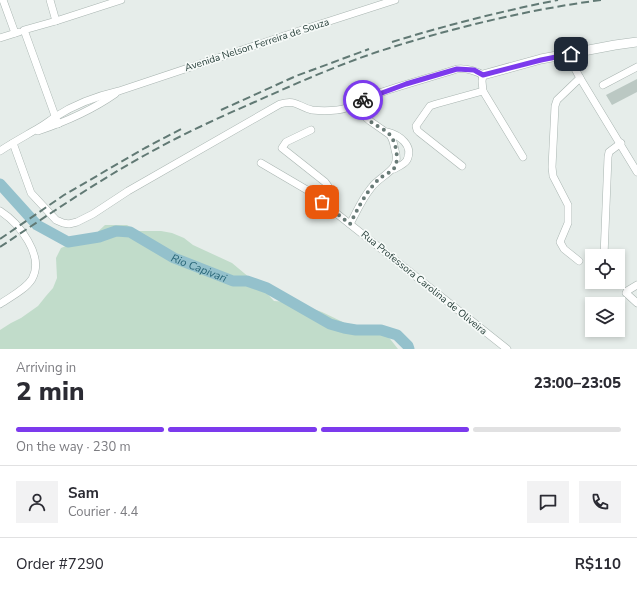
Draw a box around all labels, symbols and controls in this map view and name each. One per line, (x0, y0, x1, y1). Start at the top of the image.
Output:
street label: Avenida Nelson Ferreira de Souza (183, 15, 331, 75)
pin (554, 37, 588, 71)
icon: home (560, 43, 582, 65)
courier (343, 80, 383, 120)
icon: bike (352, 89, 374, 111)
pin (305, 185, 339, 219)
icon: bag (311, 191, 333, 213)
street label: Rua Professora Carolina de Oliveira (358, 228, 490, 338)
map controls (585, 249, 625, 337)
button: locate (585, 249, 625, 289)
water label: Rio Capivari (169, 250, 230, 286)
button: layers (585, 297, 625, 337)
text: Arriving in (16, 359, 76, 377)
text: 23:00–23:05 (534, 373, 621, 393)
text: 2 min (16, 374, 84, 409)
text: On the way · 230 m (16, 438, 131, 456)
button: person (16, 481, 58, 523)
button: chat (527, 481, 569, 523)
button: phone (579, 481, 621, 523)
text: Sam (68, 483, 99, 503)
text: Courier · 4.4 (68, 503, 138, 521)
text: Order #7290 (16, 554, 104, 574)
text: R$110 (575, 554, 621, 574)

